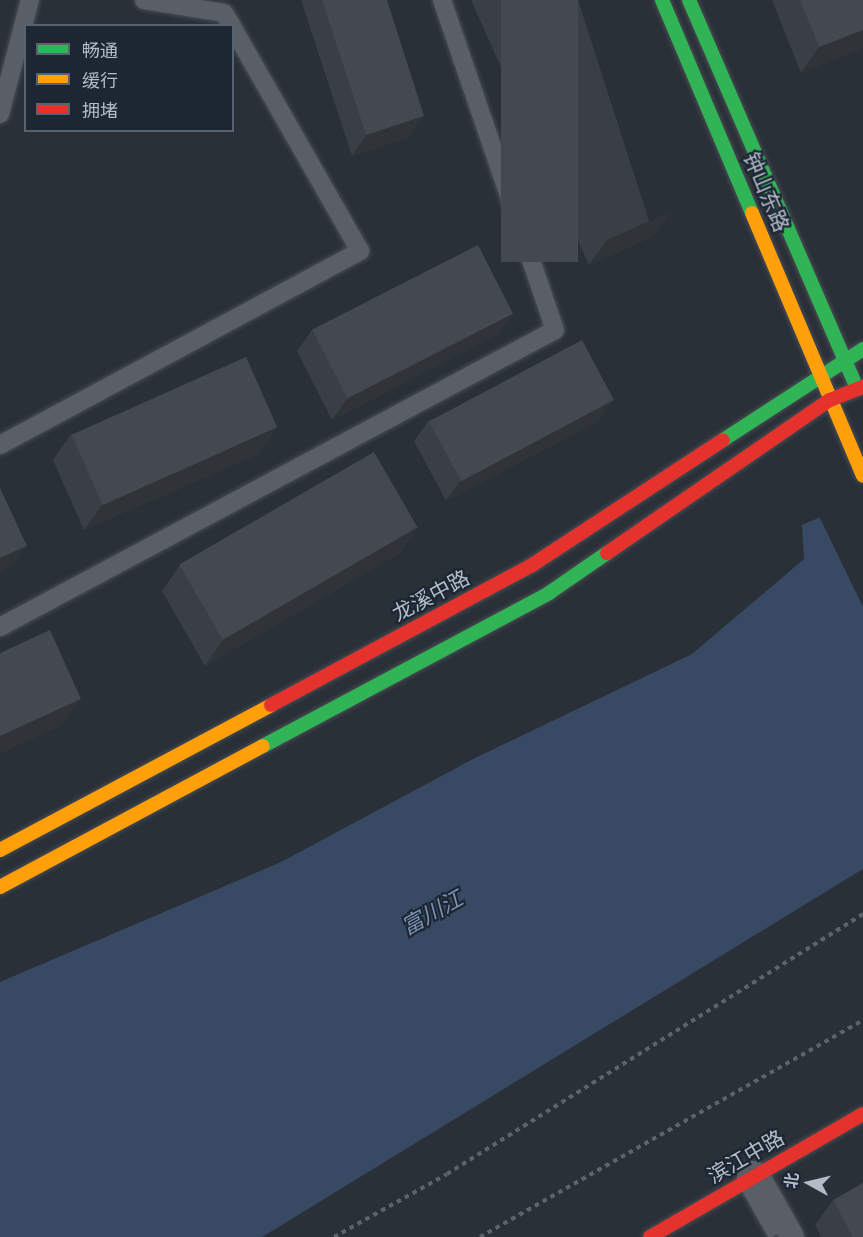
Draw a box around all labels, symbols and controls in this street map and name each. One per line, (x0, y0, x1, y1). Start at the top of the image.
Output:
legend (24, 24, 234, 132)
text: 畅通 (82, 40, 118, 61)
text: 缓行 (82, 70, 118, 91)
text: 拥堵 (82, 100, 118, 121)
street label: 钟山东路 (738, 148, 794, 236)
street label: 龙溪中路 (388, 565, 474, 627)
water label: 富川江 (397, 885, 467, 941)
street label: 滨江中路 (703, 1125, 789, 1189)
north arrow (779, 1153, 839, 1213)
text: 北 (780, 1171, 802, 1190)

